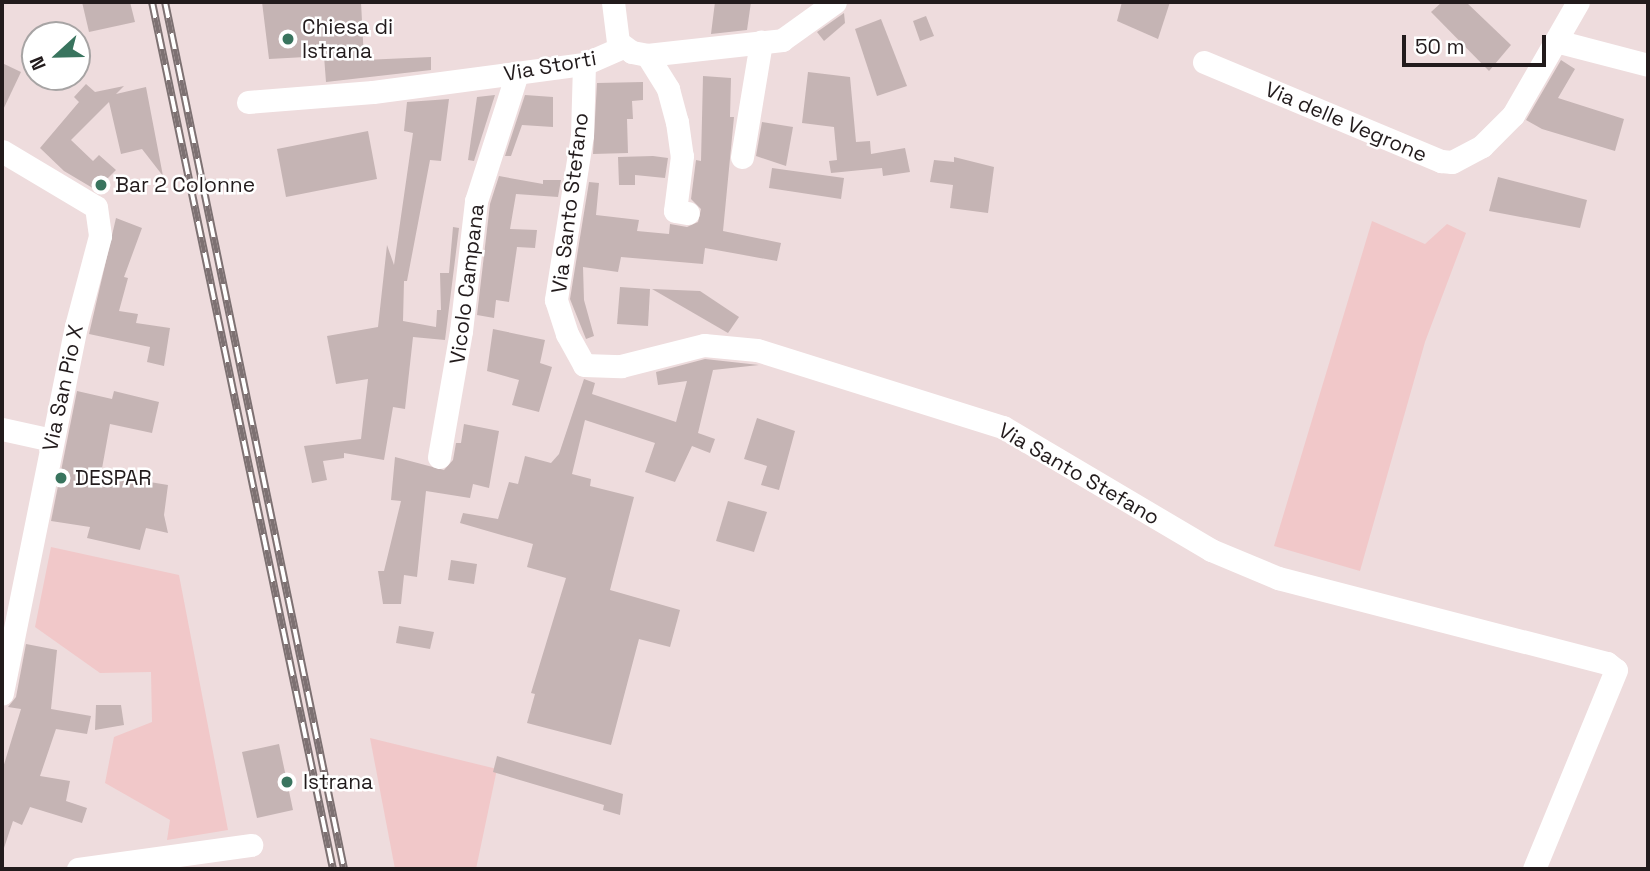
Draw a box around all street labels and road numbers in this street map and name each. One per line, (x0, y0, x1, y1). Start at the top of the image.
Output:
street label: Via Storti (502, 45, 598, 87)
street label: Via delle Vegrone (1261, 76, 1431, 168)
street label: Via Santo Stefano (546, 111, 594, 295)
street label: Vicolo Campana (445, 202, 489, 366)
street label: Via San Pio X (37, 323, 89, 453)
street label: Via Santo Stefano (994, 418, 1164, 530)

